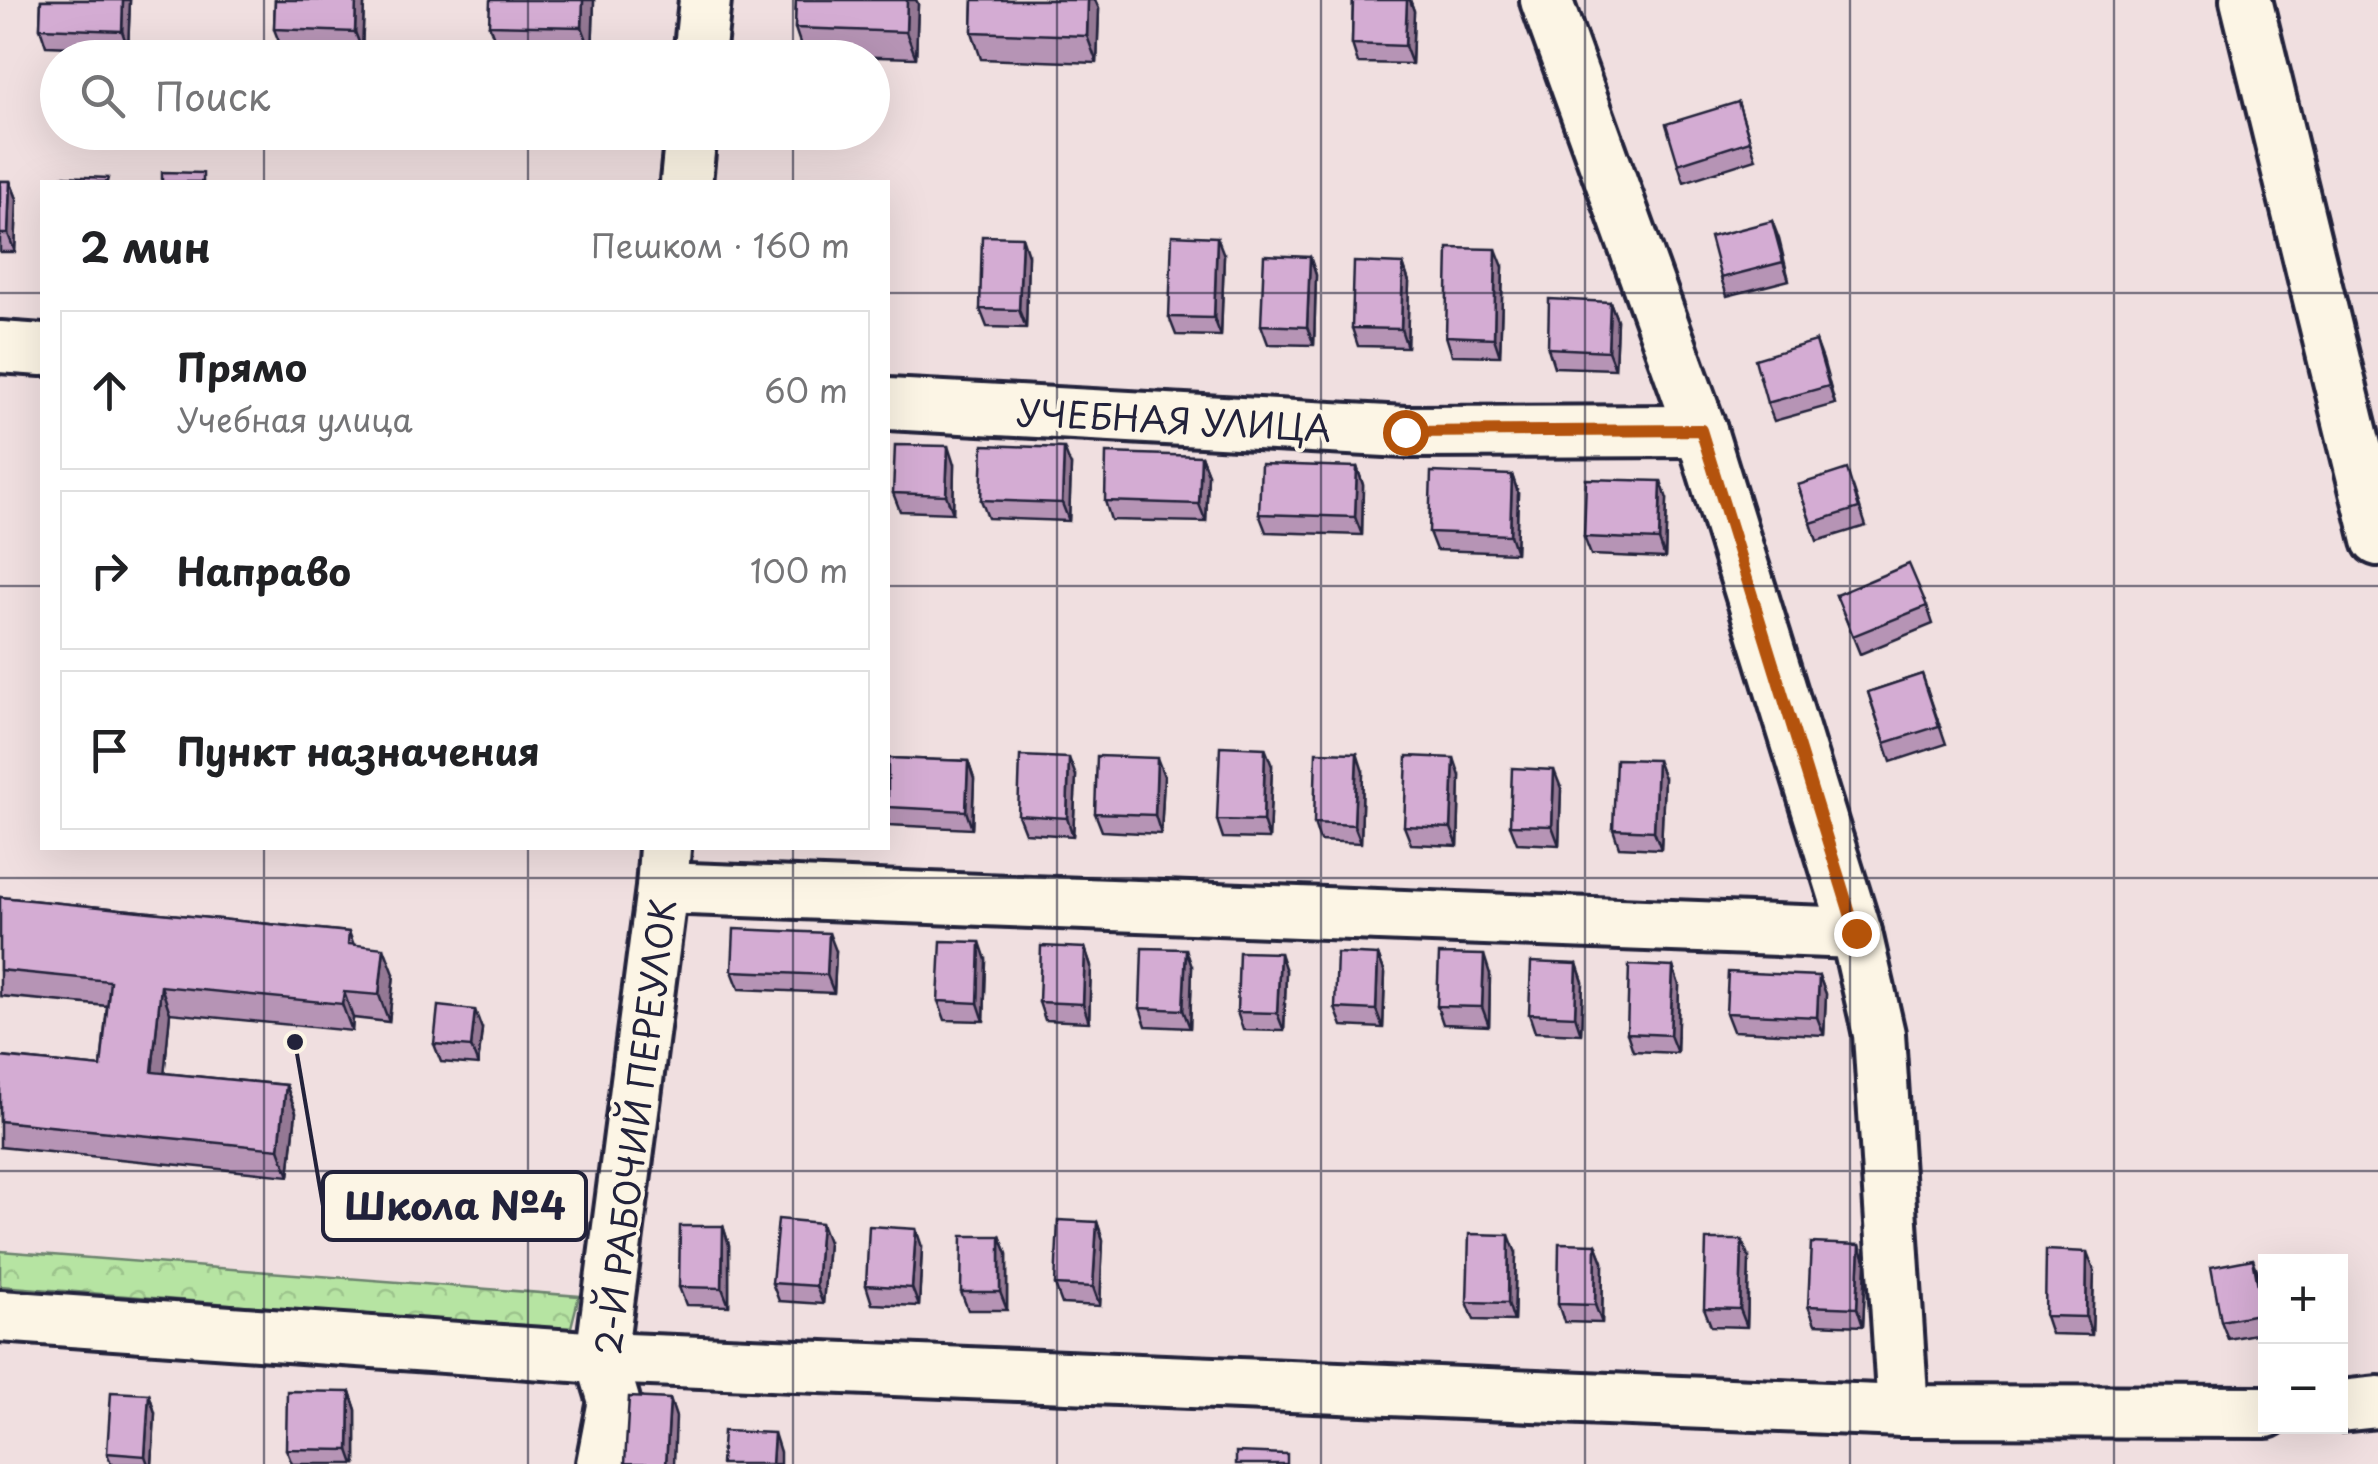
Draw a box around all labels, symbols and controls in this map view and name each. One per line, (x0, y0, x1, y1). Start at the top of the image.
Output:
search box (40, 40, 890, 150)
text: Поиск (155, 67, 270, 124)
icon: search (75, 68, 130, 123)
text: 2 мин (80, 214, 211, 277)
text: Пешком · 160 m (591, 221, 850, 269)
text: Прямо (177, 338, 307, 395)
icon: ahead (82, 363, 137, 418)
text: 60 m (764, 366, 848, 414)
street label: УЧЕБНАЯ УЛИЦА (1015, 384, 1333, 454)
text: Учебная улица (177, 395, 413, 443)
route start (1383, 410, 1429, 456)
text: Направо (177, 542, 351, 599)
icon: right (82, 543, 137, 598)
text: 100 m (750, 546, 848, 594)
text: Пункт назначения (177, 722, 540, 779)
icon: arrive (82, 723, 137, 778)
street label: 2-Й РАБОЧИЙ ПЕРЕУЛОК (580, 896, 688, 1358)
route end (1834, 911, 1880, 957)
callout: Школа №4 (323, 1172, 586, 1240)
text: Школа №4 (344, 1176, 566, 1233)
map controls (2258, 1254, 2348, 1434)
button: + (2258, 1254, 2348, 1344)
button: − (2258, 1344, 2348, 1434)

